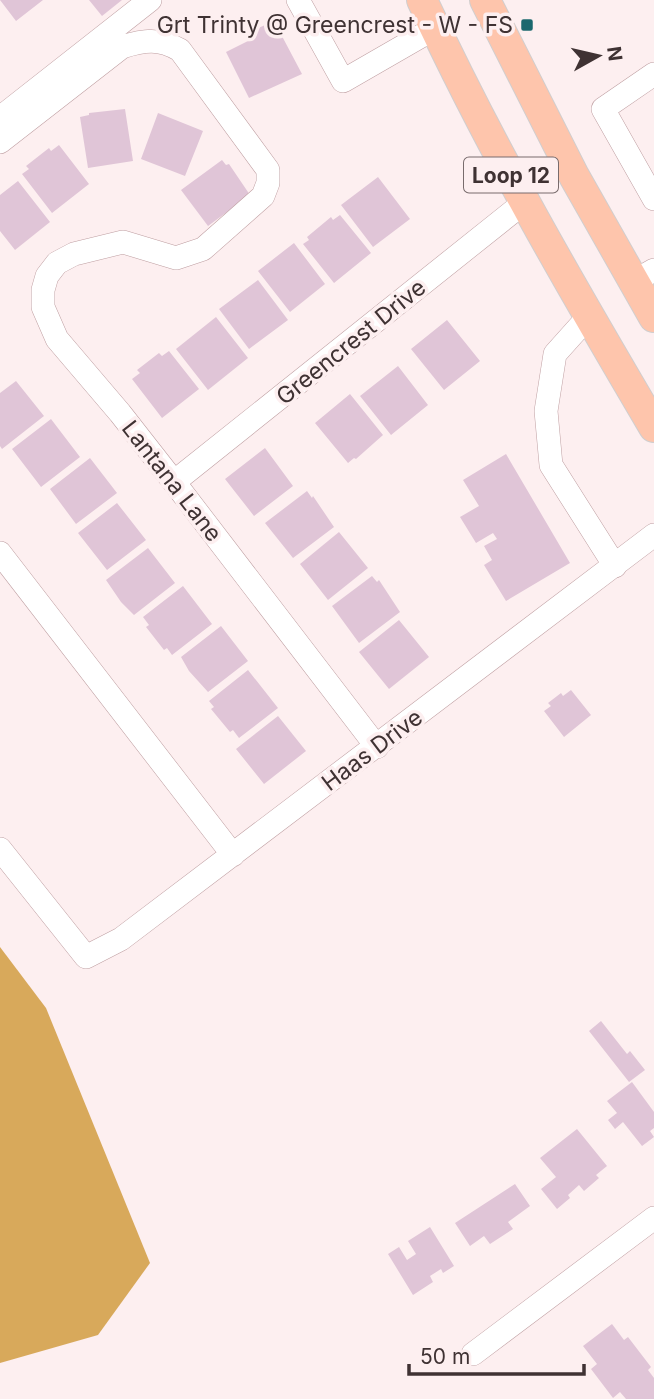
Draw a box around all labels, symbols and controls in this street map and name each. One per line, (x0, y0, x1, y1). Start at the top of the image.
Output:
place label: Grt Trinty @ Greencrest - W - FS (157, 11, 513, 39)
marker: Grt Trinty @ Greencrest - W - FS (519, 17, 535, 33)
north arrow (563, 21, 633, 91)
text: N (602, 45, 627, 62)
road number: Loop 12 (464, 158, 558, 192)
street label: Greencrest Drive (271, 273, 431, 411)
street label: Lantana Lane (116, 415, 228, 547)
street label: Haas Drive (316, 703, 428, 797)
scale bar (409, 1332, 584, 1376)
text: 50 m (420, 1344, 470, 1369)

